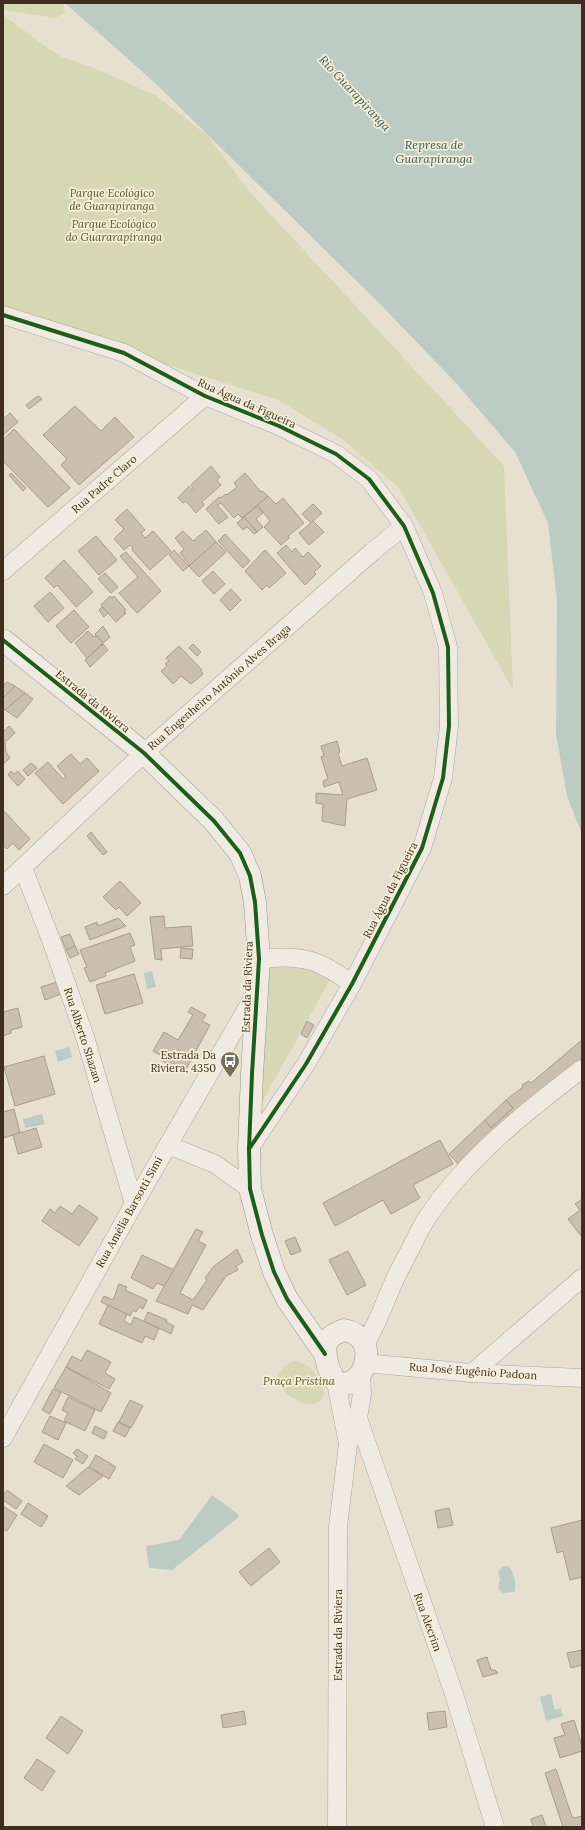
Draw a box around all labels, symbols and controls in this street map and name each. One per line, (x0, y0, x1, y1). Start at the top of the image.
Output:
water label: Rio Guarapiranga (316, 52, 394, 134)
water label: Represa de Guarapiranga (395, 137, 473, 166)
park label: Parque Ecológico de Guarapiranga (69, 186, 156, 213)
park label: Parque Ecológico do Guararapiranga (66, 217, 163, 244)
street label: Rua Água da Figueira (196, 375, 299, 431)
street label: Rua Padre Claro (68, 452, 140, 516)
street label: Rua Engenheiro Antônio Alves Braga (144, 621, 294, 753)
street label: Estrada da Riviera (53, 667, 133, 736)
street label: Rua Água da Figueira (360, 839, 421, 941)
street label: Estrada da Riviera (238, 941, 256, 1033)
street label: Rua Alberto Shazan (61, 986, 105, 1085)
place label: Estrada Da Riviera, 4350 (150, 1048, 216, 1075)
bus stop icon: Estrada Da Riviera, 4350 (219, 1050, 241, 1078)
street label: Rua Amélia Barsotti Simi (93, 1154, 165, 1270)
street label: Rua José Eugênio Padoan (408, 1360, 538, 1382)
park label: Praça Pristina (263, 1374, 336, 1388)
street label: Estrada da Riviera (331, 1589, 345, 1681)
street label: Rua Alecrim (411, 1591, 445, 1653)

